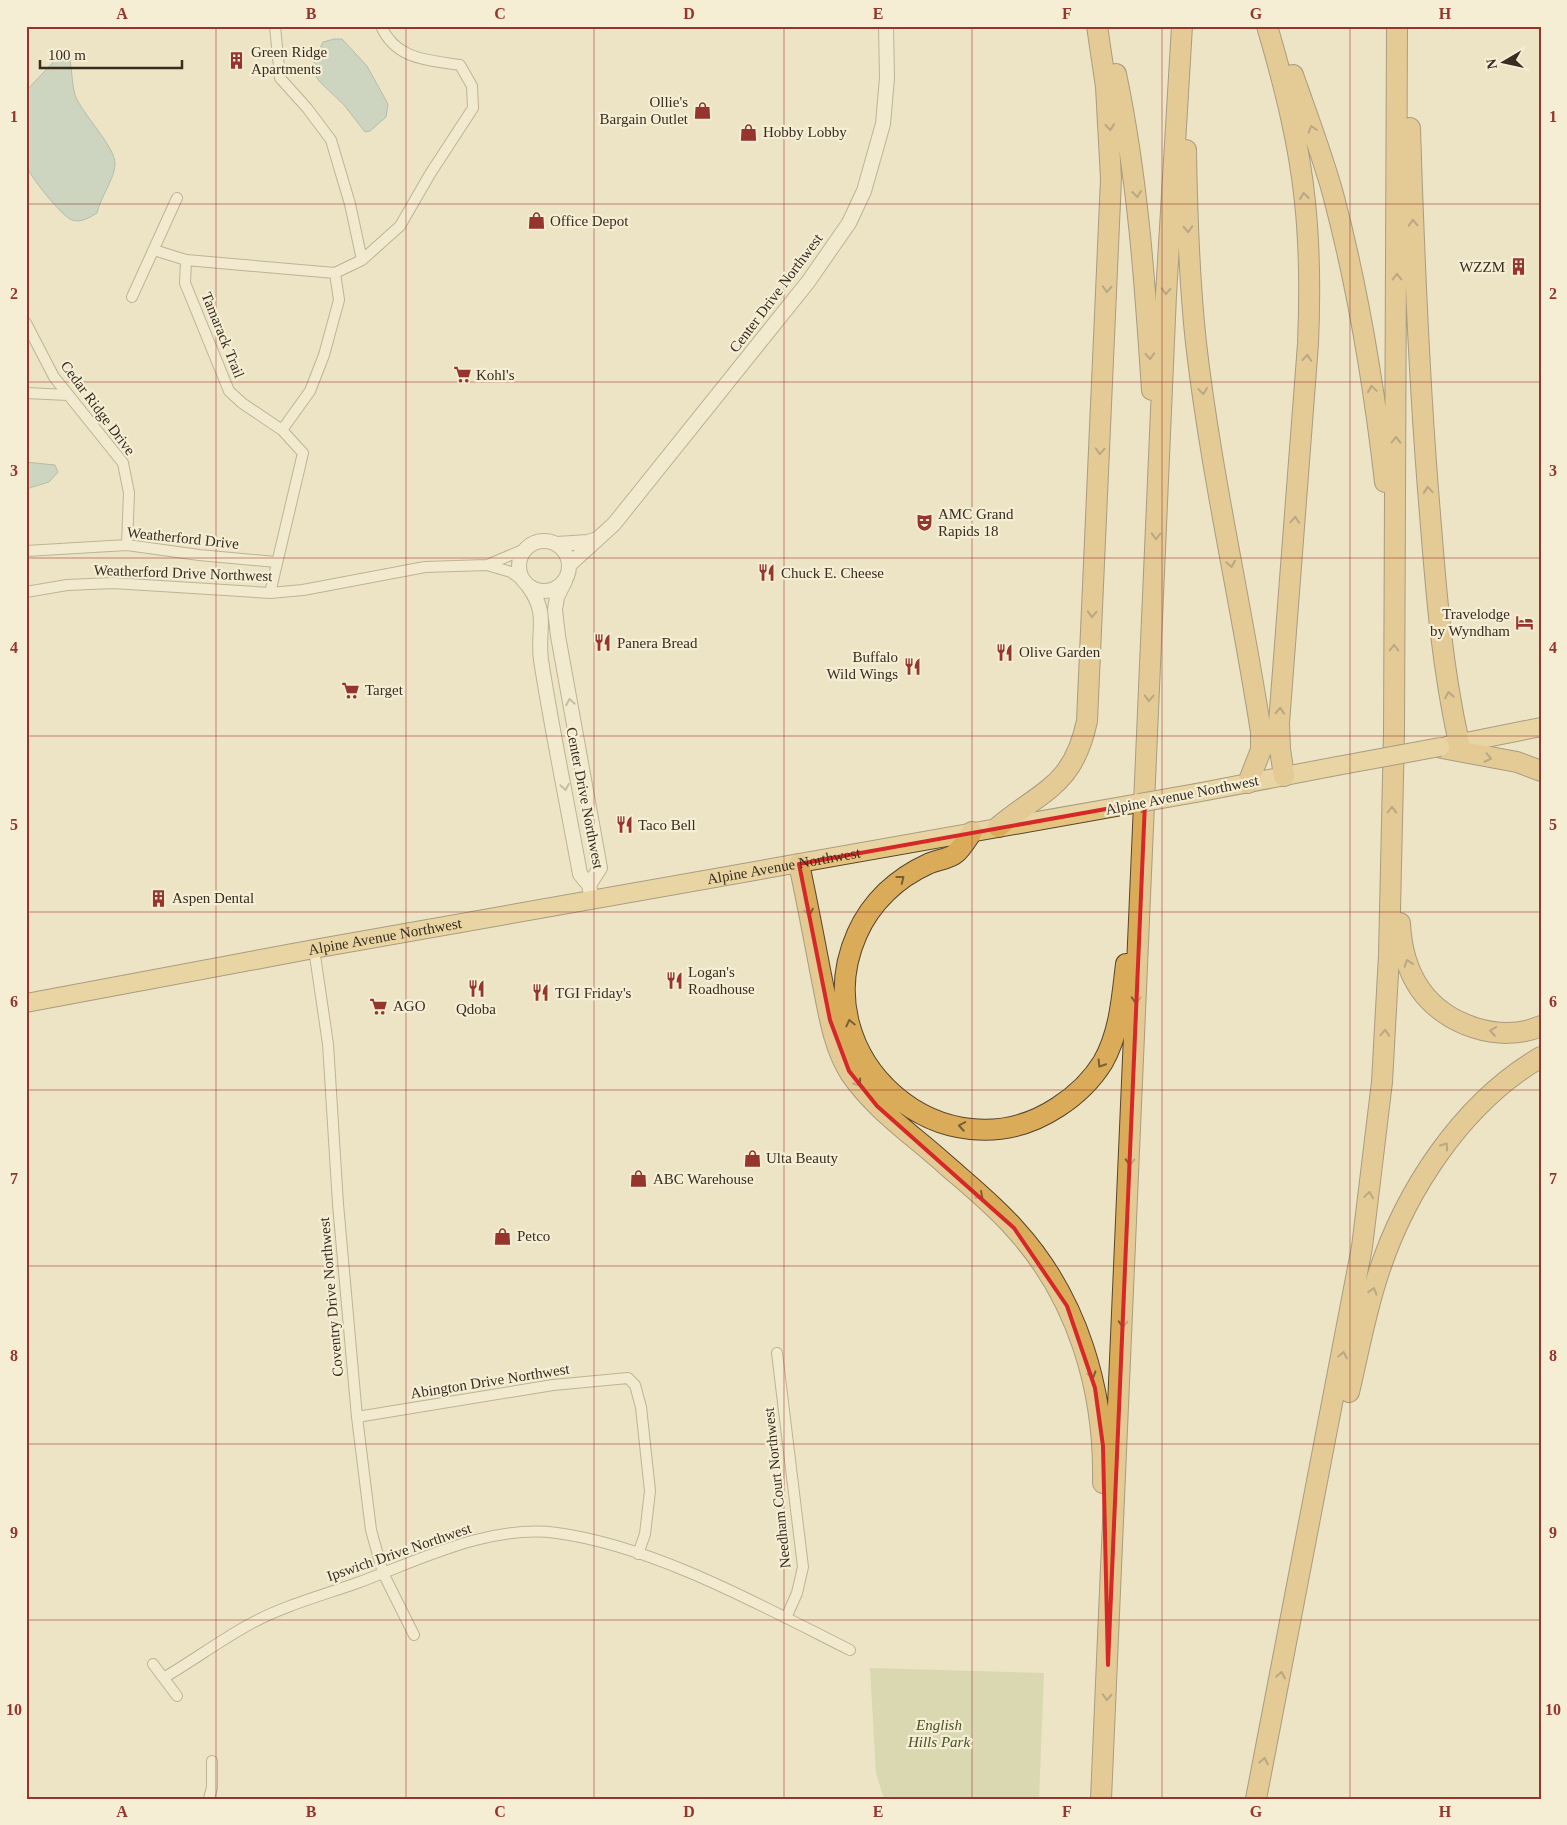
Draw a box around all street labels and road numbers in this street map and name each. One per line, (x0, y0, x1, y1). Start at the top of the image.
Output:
street label: Center Drive Northwest (726, 230, 826, 355)
street label: Tamarack Trail (199, 290, 247, 380)
street label: Cedar Ridge Drive (58, 358, 139, 458)
street label: Weatherford Drive (126, 524, 240, 552)
street label: Weatherford Drive Northwest (93, 562, 273, 584)
street label: Center Drive Northwest (563, 726, 607, 871)
street label: Alpine Avenue Northwest (1104, 772, 1261, 818)
street label: Alpine Avenue Northwest (706, 844, 863, 887)
street label: Alpine Avenue Northwest (307, 915, 464, 958)
street label: Coventry Drive Northwest (316, 1216, 346, 1377)
street label: Abington Drive Northwest (409, 1360, 571, 1401)
street label: Needham Court Northwest (761, 1406, 793, 1569)
street label: Ipswich Drive Northwest (325, 1519, 474, 1584)

